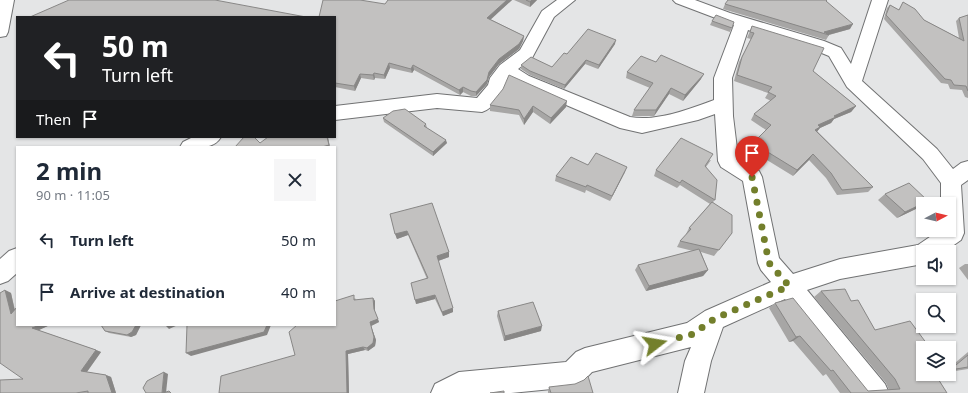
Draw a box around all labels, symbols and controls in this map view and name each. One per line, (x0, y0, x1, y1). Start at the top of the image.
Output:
text: 50 m (102, 27, 169, 65)
icon: left (36, 32, 88, 84)
text: Turn left (102, 63, 173, 87)
icon: arrive (79, 108, 101, 130)
text: Then (36, 109, 71, 129)
pin (735, 136, 769, 177)
icon: arrive (741, 142, 763, 164)
text: 2 min (36, 154, 102, 187)
button: close (274, 159, 316, 201)
text: 90 m · 11:05 (36, 186, 110, 204)
north arrow (916, 197, 956, 237)
map controls (916, 197, 956, 381)
icon: left (36, 229, 58, 251)
text: Turn left (70, 230, 134, 250)
text: 50 m (281, 230, 316, 250)
button: sound (916, 245, 956, 285)
icon: arrive (36, 281, 58, 303)
text: Arrive at destination (70, 282, 225, 302)
text: 40 m (281, 282, 316, 302)
button: search (916, 293, 956, 333)
position arrow (634, 323, 676, 365)
button: layers (916, 341, 956, 381)

